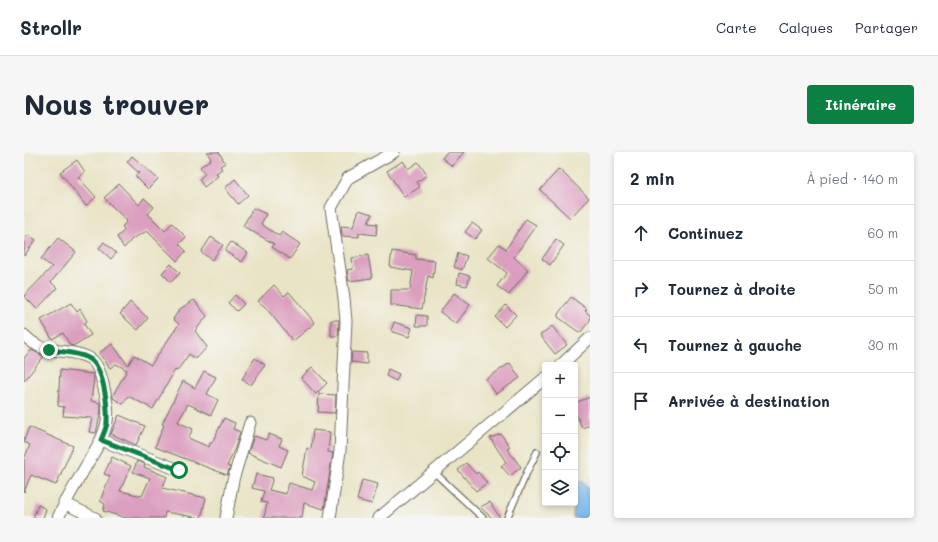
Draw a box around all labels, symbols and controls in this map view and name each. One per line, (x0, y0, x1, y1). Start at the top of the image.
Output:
text: Strollr (20, 15, 82, 40)
text: Carte (716, 18, 757, 37)
text: Calques (779, 18, 833, 37)
text: Partager (855, 18, 918, 37)
button: Itinéraire (807, 85, 914, 124)
text: Nous trouver (24, 86, 209, 122)
text: 2 min (630, 167, 675, 189)
text: À pied · 140 m (807, 170, 898, 187)
icon: ahead (630, 222, 652, 244)
text: Continuez (668, 223, 743, 243)
text: 60 m (868, 224, 898, 241)
icon: right (630, 278, 652, 300)
text: Tournez à droite (668, 279, 796, 299)
text: 50 m (868, 280, 898, 297)
icon: left (630, 334, 652, 356)
text: Tournez à gauche (668, 335, 802, 355)
text: 30 m (868, 336, 898, 353)
route end (40, 341, 58, 359)
map controls (542, 362, 578, 506)
button: + (542, 362, 578, 398)
icon: arrive (630, 390, 652, 412)
text: Arrivée à destination (668, 391, 830, 411)
button: − (542, 398, 578, 434)
button: locate (542, 434, 578, 470)
route start (170, 461, 188, 479)
button: layers (542, 470, 578, 506)

